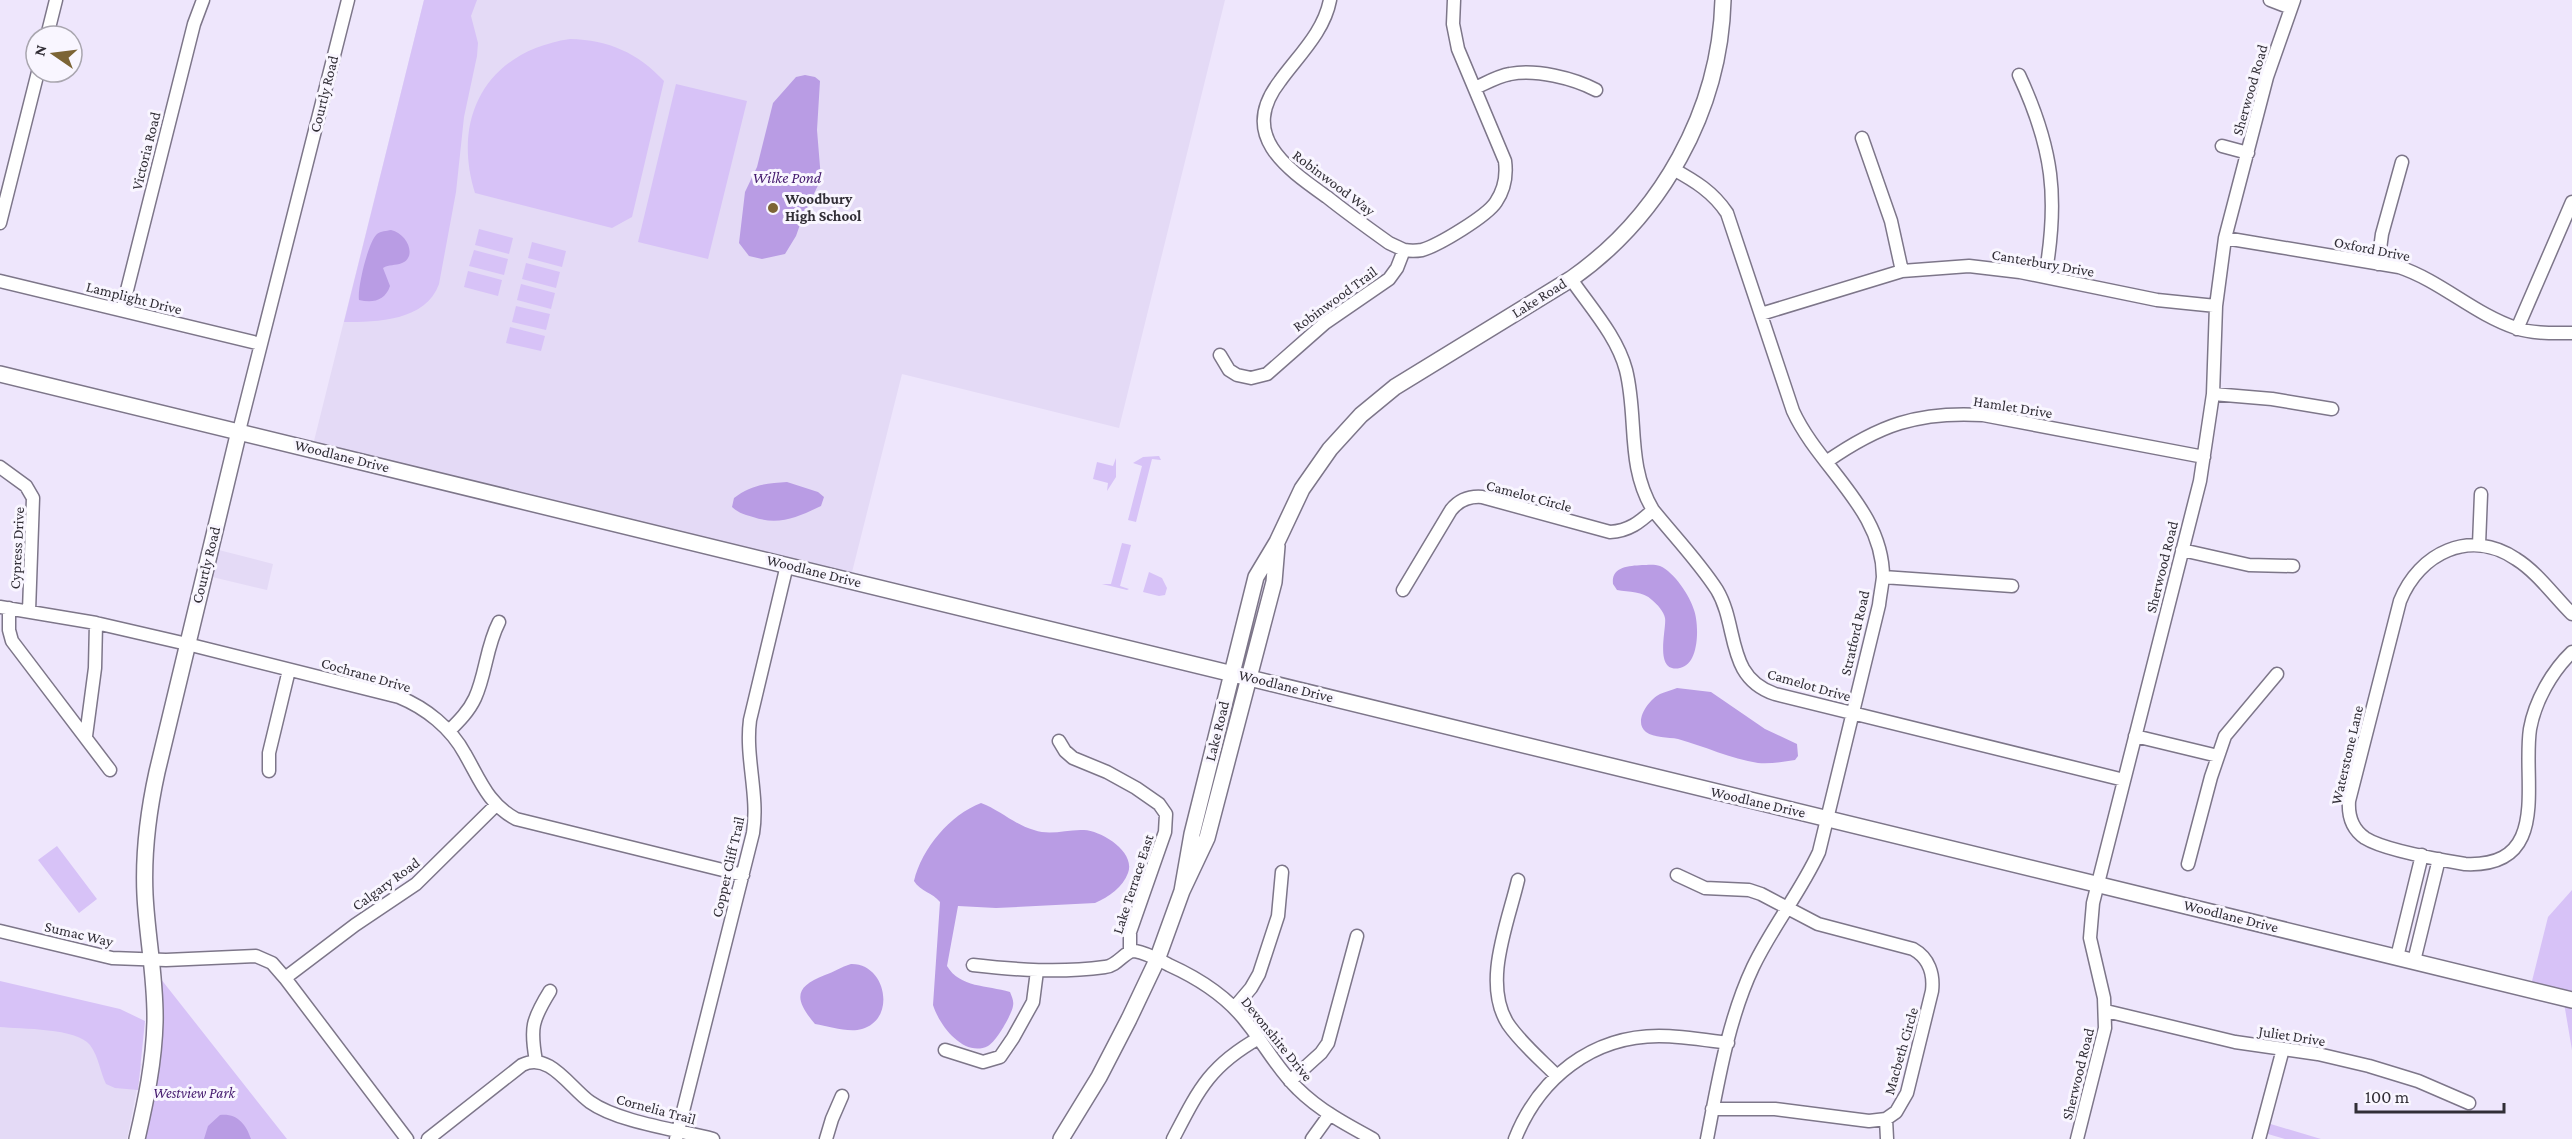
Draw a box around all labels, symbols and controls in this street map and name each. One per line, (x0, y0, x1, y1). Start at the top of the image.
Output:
north arrow (24, 24, 84, 84)
text: N (30, 43, 50, 58)
street label: Sherwood Road (2229, 43, 2271, 137)
street label: Courtly Road (307, 54, 342, 134)
street label: Victoria Road (129, 110, 163, 192)
street label: Robinwood Way (1289, 147, 1378, 220)
water label: Wilke Pond (753, 169, 822, 186)
place label: Woodbury High School (784, 191, 862, 224)
marker: Woodbury High School (766, 201, 780, 215)
street label: Oxford Drive (2333, 234, 2412, 264)
street label: Canterbury Drive (1990, 246, 2096, 281)
street label: Robinwood Trail (1290, 263, 1380, 335)
street label: Lake Road (1509, 275, 1569, 321)
street label: Lamplight Drive (84, 278, 184, 319)
street label: Hamlet Drive (1972, 393, 2054, 421)
street label: Woodlane Drive (293, 437, 391, 476)
street label: Camelot Circle (1484, 477, 1574, 515)
street label: Cypress Drive (7, 506, 28, 590)
street label: Sherwood Road (2143, 519, 2181, 615)
street label: Courtly Road (189, 525, 224, 605)
street label: Woodlane Drive (765, 552, 863, 591)
street label: Stratford Road (1837, 589, 1873, 677)
street label: Cochrane Drive (319, 655, 413, 696)
street label: Camelot Drive (1765, 665, 1853, 705)
street label: Woodlane Drive (1237, 667, 1335, 706)
street label: Lake Road (1202, 699, 1232, 763)
street label: Waterstone Lane (2328, 703, 2366, 806)
street label: Woodlane Drive (1709, 783, 1807, 821)
street label: Copper Cliff Trail (709, 815, 748, 919)
street label: Lake Terrace East (1109, 831, 1157, 936)
street label: Calgary Road (349, 854, 423, 915)
street label: Woodlane Drive (2182, 897, 2280, 936)
street label: Sumac Way (43, 918, 115, 951)
street label: Devonshire Drive (1238, 994, 1316, 1085)
street label: Macbeth Circle (1881, 1005, 1921, 1097)
street label: Juliet Drive (2255, 1023, 2327, 1050)
street label: Sherwood Road (2059, 1026, 2097, 1122)
scale bar (2356, 1076, 2504, 1114)
park label: Westview Park (153, 1085, 237, 1101)
text: 100 m (2365, 1087, 2410, 1107)
street label: Cornelia Trail (614, 1091, 698, 1127)

